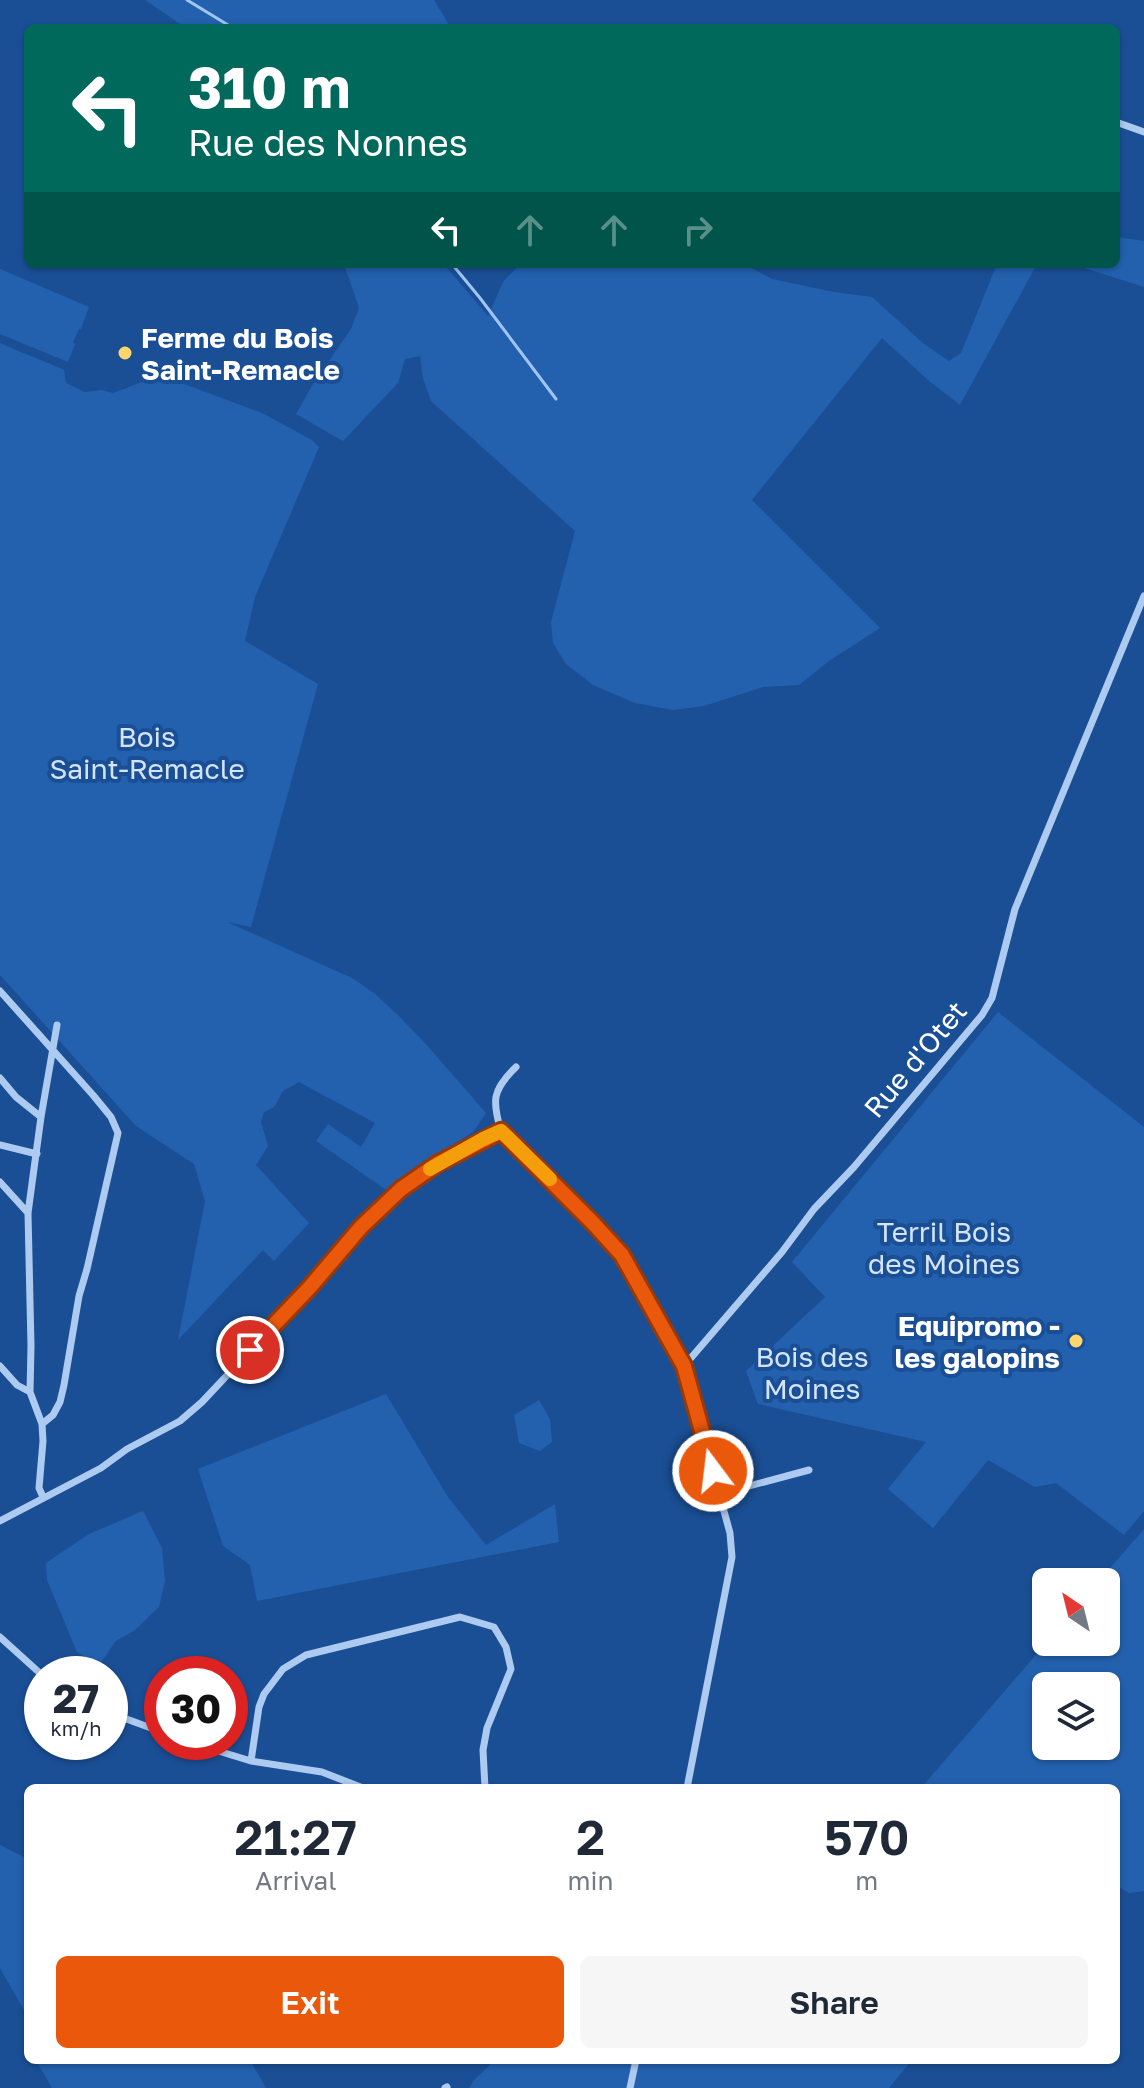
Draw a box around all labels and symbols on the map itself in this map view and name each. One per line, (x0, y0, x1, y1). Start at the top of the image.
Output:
place label: Ferme du Bois Saint-Remacle (141, 321, 340, 386)
marker: Ferme du Bois Saint-Remacle (116, 344, 134, 362)
park label: Bois Saint-Remacle (49, 720, 245, 785)
street label: Rue d'Otet (857, 994, 973, 1124)
park label: Terril Bois des Moines (868, 1215, 1020, 1280)
place label: Equipromo - les galopins (895, 1309, 1060, 1374)
pin (216, 1316, 284, 1384)
marker: Equipromo - les galopins (1067, 1332, 1085, 1350)
park label: Bois des Moines (755, 1340, 869, 1405)
position arrow (671, 1429, 755, 1513)
north arrow (1032, 1568, 1120, 1656)
speed limit sign: 30 (144, 1656, 248, 1760)

